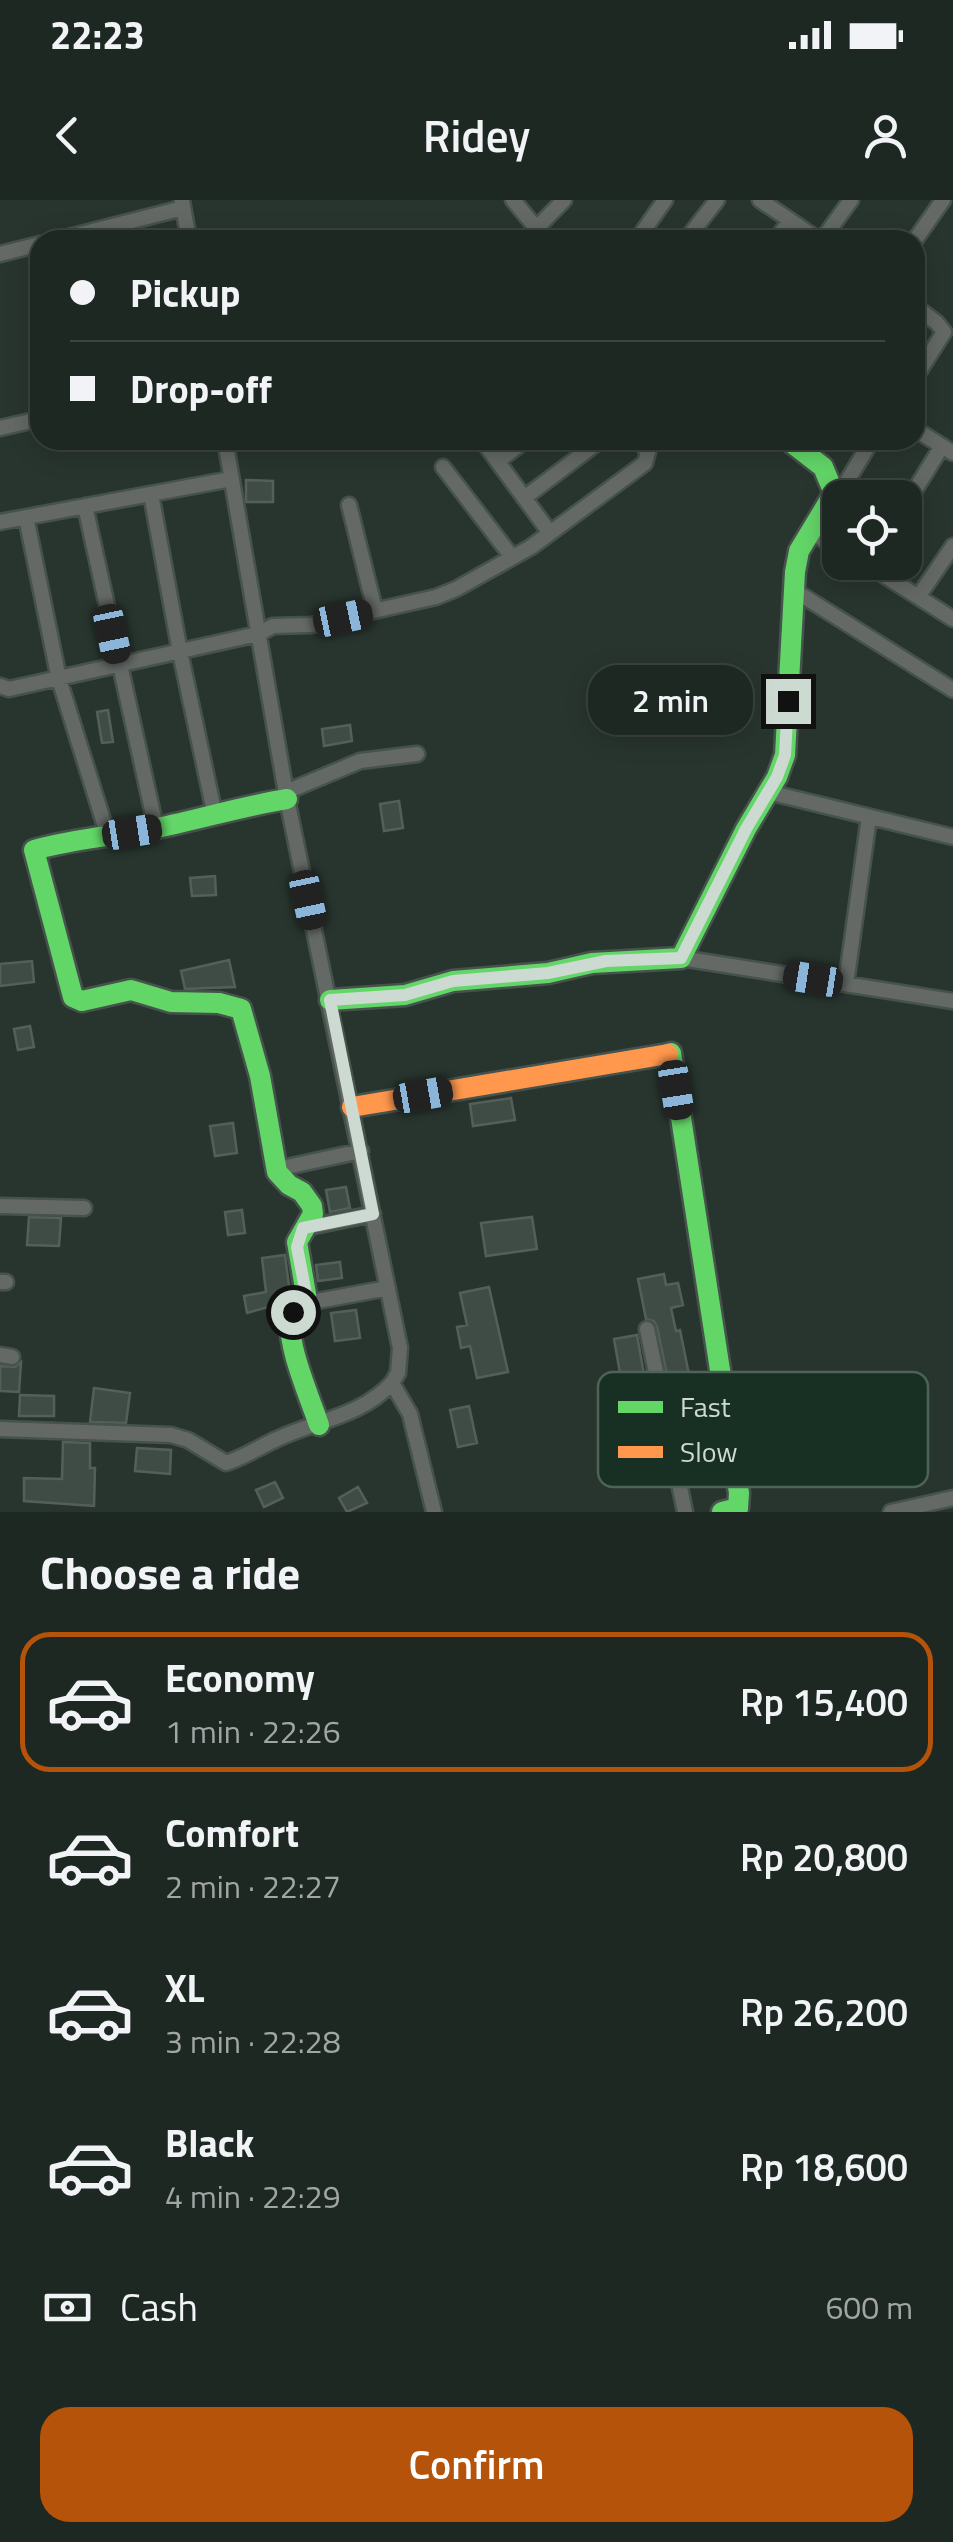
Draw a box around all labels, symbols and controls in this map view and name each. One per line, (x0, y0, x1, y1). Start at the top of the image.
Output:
text: 22:23 (50, 6, 145, 64)
text: Ridey (423, 101, 530, 169)
icon: back (40, 108, 95, 163)
icon: person (858, 108, 913, 163)
text: Pickup (130, 264, 240, 322)
text: Drop-off (130, 360, 272, 418)
map controls (822, 480, 922, 580)
button: locate (822, 480, 922, 580)
car (311, 597, 375, 639)
car (91, 602, 133, 666)
callout: 2 min (588, 666, 753, 736)
text: 2 min (632, 676, 709, 724)
route end (766, 679, 811, 724)
car (100, 812, 164, 852)
car (287, 868, 329, 932)
car (781, 959, 845, 999)
car (656, 1058, 696, 1122)
car (391, 1075, 455, 1115)
route start (271, 1290, 316, 1335)
legend (598, 1372, 928, 1487)
text: Fast (680, 1385, 731, 1428)
text: Slow (680, 1430, 738, 1473)
text: Choose a ride (40, 1538, 300, 1606)
text: Economy (165, 1649, 315, 1707)
icon: car (45, 1657, 135, 1747)
text: Rp 15,400 (740, 1673, 908, 1731)
text: 1 min · 22:26 (165, 1707, 341, 1755)
text: Comfort (165, 1804, 299, 1862)
icon: car (45, 1812, 135, 1902)
text: Rp 20,800 (740, 1828, 908, 1886)
text: 2 min · 22:27 (165, 1862, 341, 1910)
text: XL (165, 1959, 205, 2017)
icon: car (45, 1967, 135, 2057)
text: Rp 26,200 (740, 1983, 908, 2041)
text: 3 min · 22:28 (165, 2017, 341, 2065)
text: Black (165, 2114, 254, 2172)
icon: car (45, 2122, 135, 2212)
text: Rp 18,600 (740, 2138, 908, 2196)
text: 4 min · 22:29 (165, 2172, 341, 2220)
text: Cash (120, 2278, 198, 2336)
icon: cash (40, 2280, 95, 2335)
text: 600 m (825, 2283, 913, 2331)
button: Confirm (40, 2407, 913, 2522)

